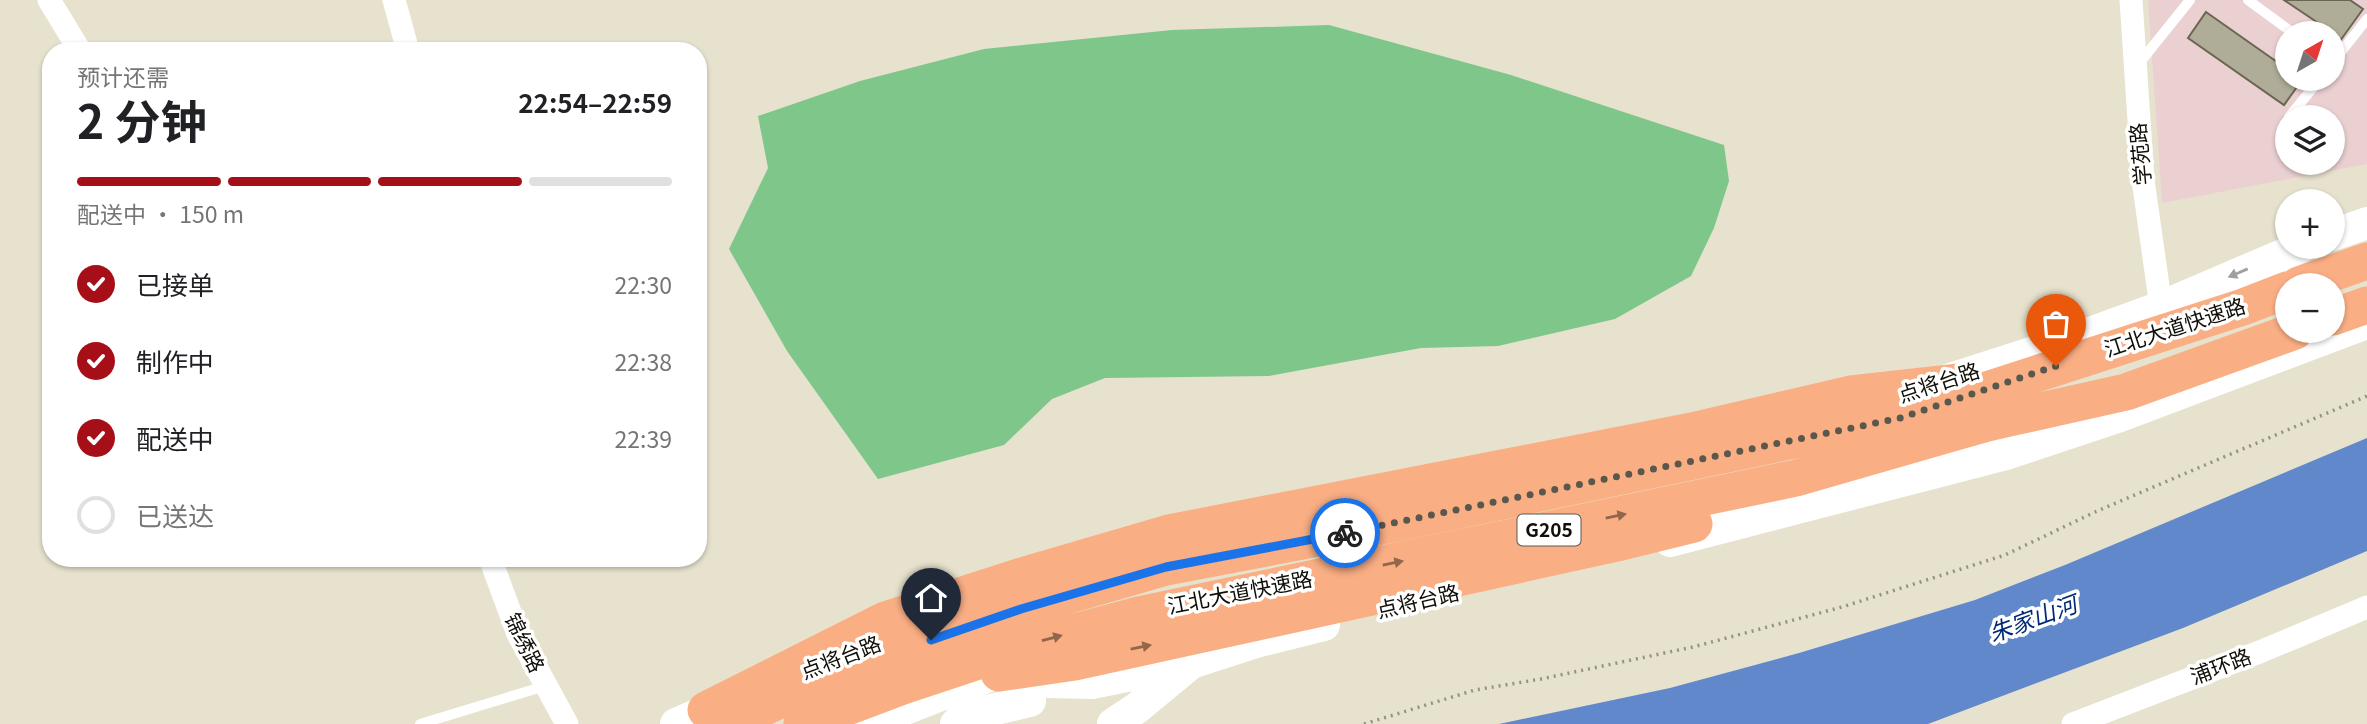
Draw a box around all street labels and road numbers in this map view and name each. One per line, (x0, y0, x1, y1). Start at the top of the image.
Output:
street label: 学苑路 (2121, 121, 2157, 187)
street label: 江北大道快速路 (2100, 289, 2249, 363)
street label: 点将台路 (1894, 354, 1983, 408)
road number: G205 (1518, 514, 1580, 545)
street label: 江北大道快速路 (1165, 562, 1315, 620)
street label: 点将台路 (1373, 576, 1462, 624)
street label: 锦绣路 (499, 607, 553, 677)
street label: 点将台路 (796, 627, 885, 685)
street label: 浦环路 (2185, 640, 2255, 690)

